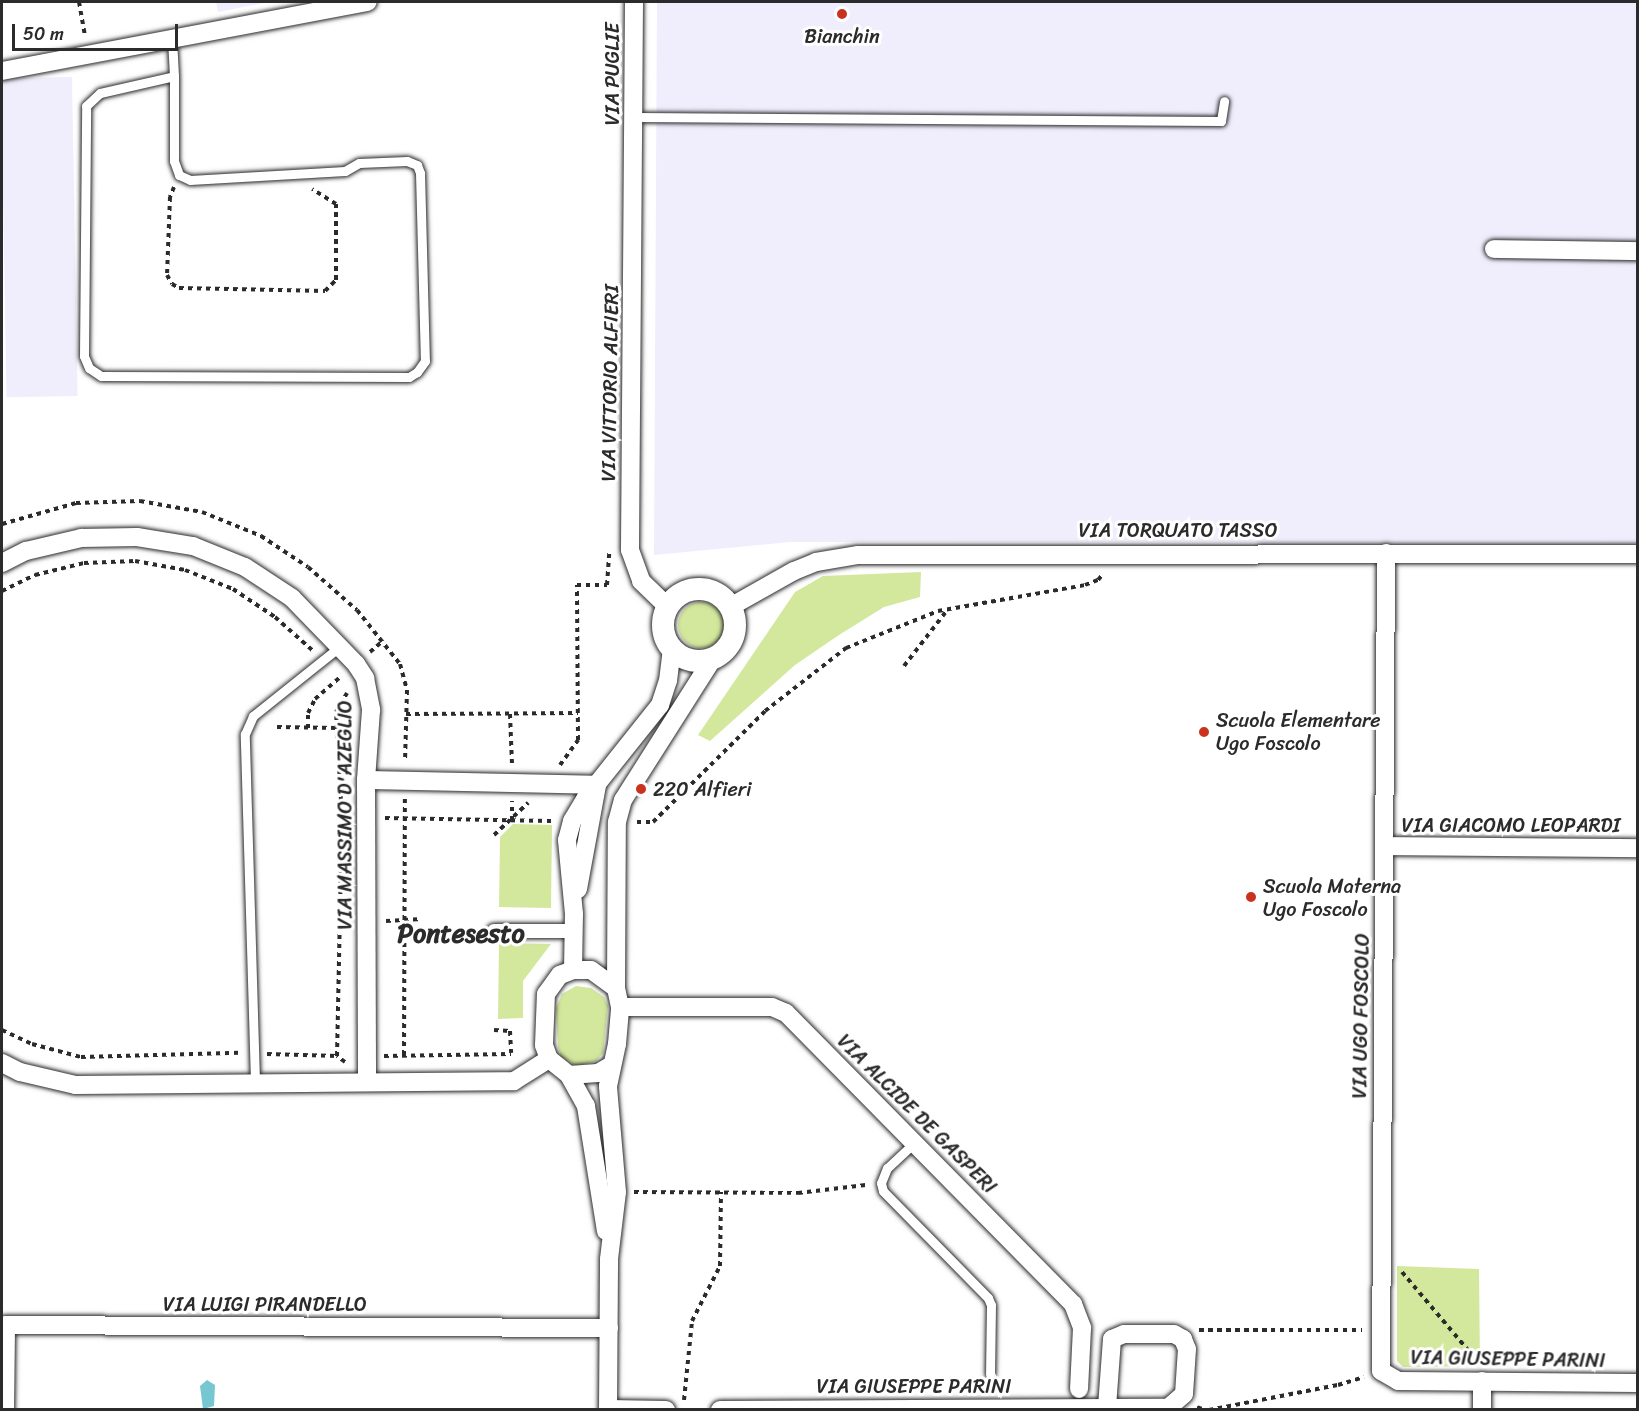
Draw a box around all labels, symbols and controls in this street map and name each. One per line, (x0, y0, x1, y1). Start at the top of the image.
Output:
marker: Bianchin (835, 7, 849, 21)
scale bar (15, 12, 182, 50)
text: 50 m (23, 18, 64, 50)
street label: VIA PUGLIE (600, 23, 624, 125)
place label: Bianchin (804, 24, 880, 48)
street label: VIA VITTORIO ALFIERI (596, 284, 624, 482)
street label: VIA TORQUATO TASSO (1078, 518, 1278, 542)
street label: VIA MASSIMO D'AZEGLIO (333, 701, 357, 929)
place label: Scuola Elementare Ugo Foscolo (1216, 708, 1381, 755)
marker: Scuola Elementare Ugo Foscolo (1197, 725, 1211, 739)
place label: 220 Alfieri (653, 777, 752, 801)
marker: 220 Alfieri (634, 782, 648, 796)
street label: VIA GIACOMO LEOPARDI (1401, 813, 1621, 837)
place label: Scuola Materna Ugo Foscolo (1263, 874, 1402, 921)
marker: Scuola Materna Ugo Foscolo (1244, 890, 1258, 904)
district label: Pontesesto (397, 918, 525, 950)
street label: VIA UGO FOSCOLO (1348, 933, 1374, 1099)
street label: VIA ALCIDE DE GASPERI (833, 1030, 1001, 1198)
street label: VIA LUIGI PIRANDELLO (163, 1292, 367, 1316)
street label: VIA GIUSEPPE PARINI (1410, 1345, 1606, 1373)
street label: VIA GIUSEPPE PARINI (816, 1374, 1012, 1398)

